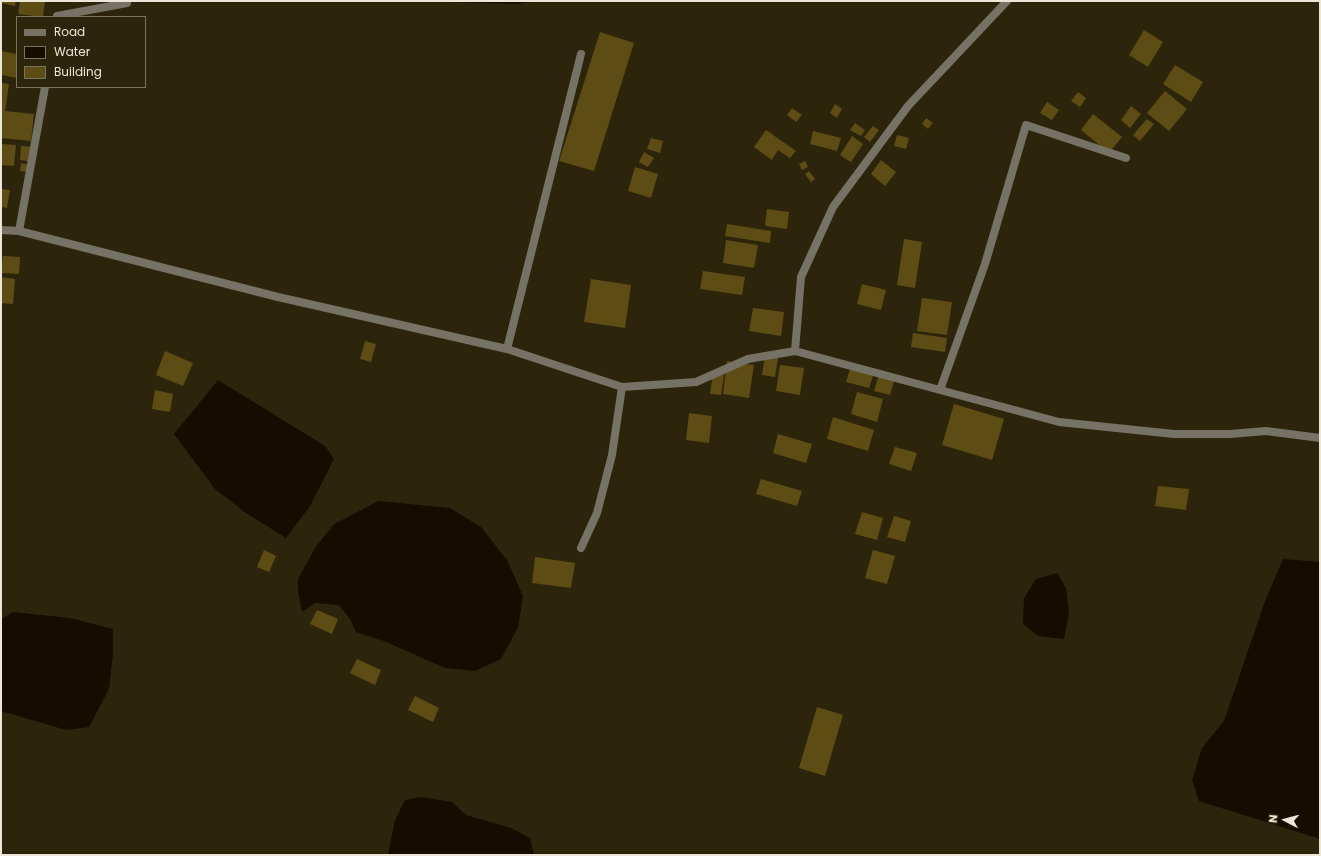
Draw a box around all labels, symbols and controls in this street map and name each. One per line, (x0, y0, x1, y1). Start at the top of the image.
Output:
legend (16, 16, 146, 88)
text: Road (54, 23, 85, 40)
text: Water (54, 43, 90, 60)
text: Building (54, 63, 102, 80)
north arrow (1265, 800, 1305, 840)
text: N (1265, 814, 1281, 824)

